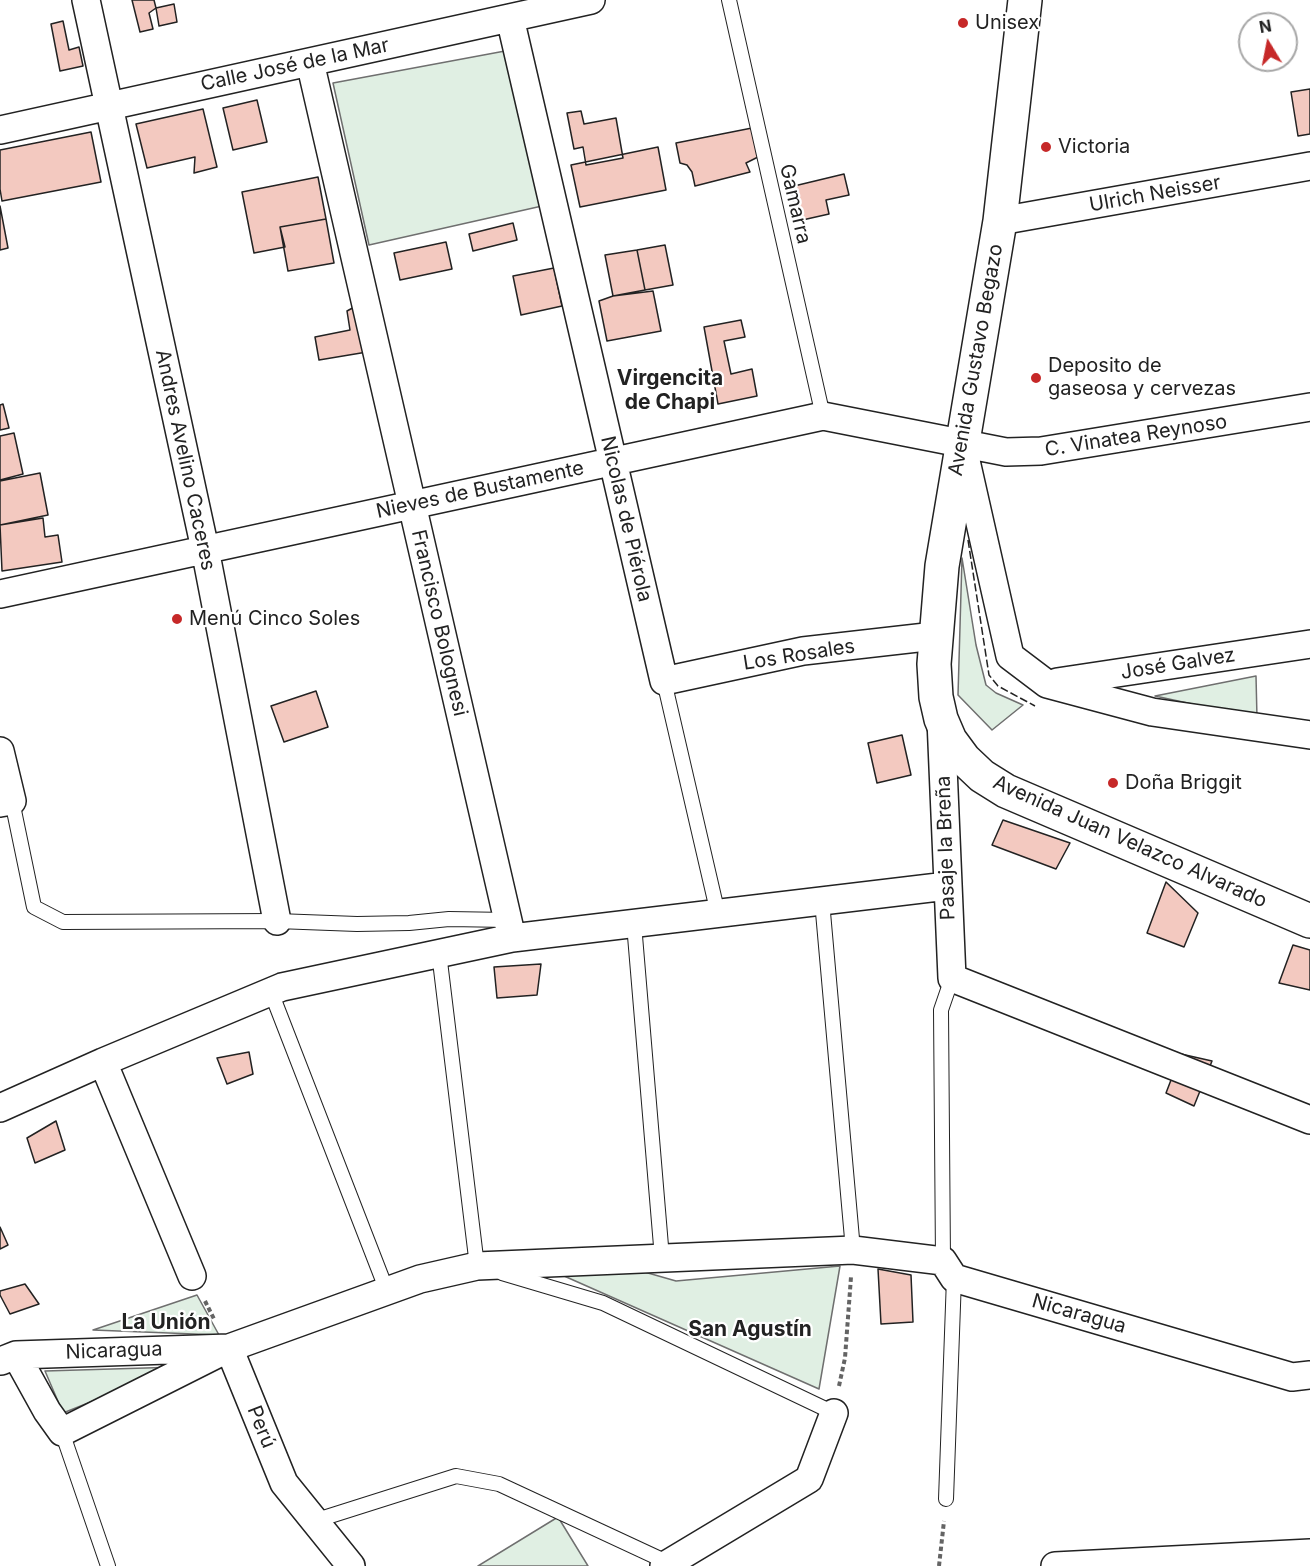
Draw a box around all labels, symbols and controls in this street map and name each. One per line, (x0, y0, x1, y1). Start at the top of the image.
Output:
place label: Unisex (975, 11, 1039, 35)
north arrow (1238, 12, 1298, 72)
text: N (1257, 15, 1273, 37)
marker: Unisex (956, 16, 970, 30)
street label: Calle José de la Mar (199, 33, 391, 97)
place label: Victoria (1058, 135, 1130, 159)
marker: Victoria (1039, 140, 1053, 154)
street label: Gamarra (774, 162, 816, 246)
street label: Ulrich Neisser (1087, 171, 1223, 217)
street label: Avenida Gustavo Begazo (944, 242, 1008, 478)
street label: Andres Avelino Caceres (150, 347, 220, 573)
place label: Deposito de gaseosa y cervezas (1048, 354, 1236, 401)
district label: Virgencita de Chapi (617, 366, 723, 416)
marker: Deposito de gaseosa y cervezas (1029, 371, 1043, 385)
street label: C. Vinatea Reynoso (1043, 410, 1229, 462)
street label: Nicolas de Piérola (595, 434, 657, 604)
street label: Nieves de Bustamente (374, 456, 586, 524)
street label: Francisco Bolognesi (406, 527, 472, 719)
place label: Menú Cinco Soles (189, 607, 360, 631)
marker: Menú Cinco Soles (170, 612, 184, 626)
street label: Los Rosales (741, 634, 857, 676)
street label: José Galvez (1119, 643, 1237, 685)
street label: Avenida Juan Velazco Alvarado (989, 771, 1271, 913)
place label: Doña Briggit (1125, 771, 1242, 795)
street label: Pasaje la Breña (931, 775, 961, 921)
marker: Doña Briggit (1106, 776, 1120, 790)
street label: Nicaragua (1029, 1289, 1129, 1339)
district label: La Unión (121, 1310, 211, 1336)
district label: San Agustín (688, 1317, 812, 1343)
street label: Nicaragua (65, 1337, 163, 1365)
street label: Perú (242, 1402, 280, 1452)

